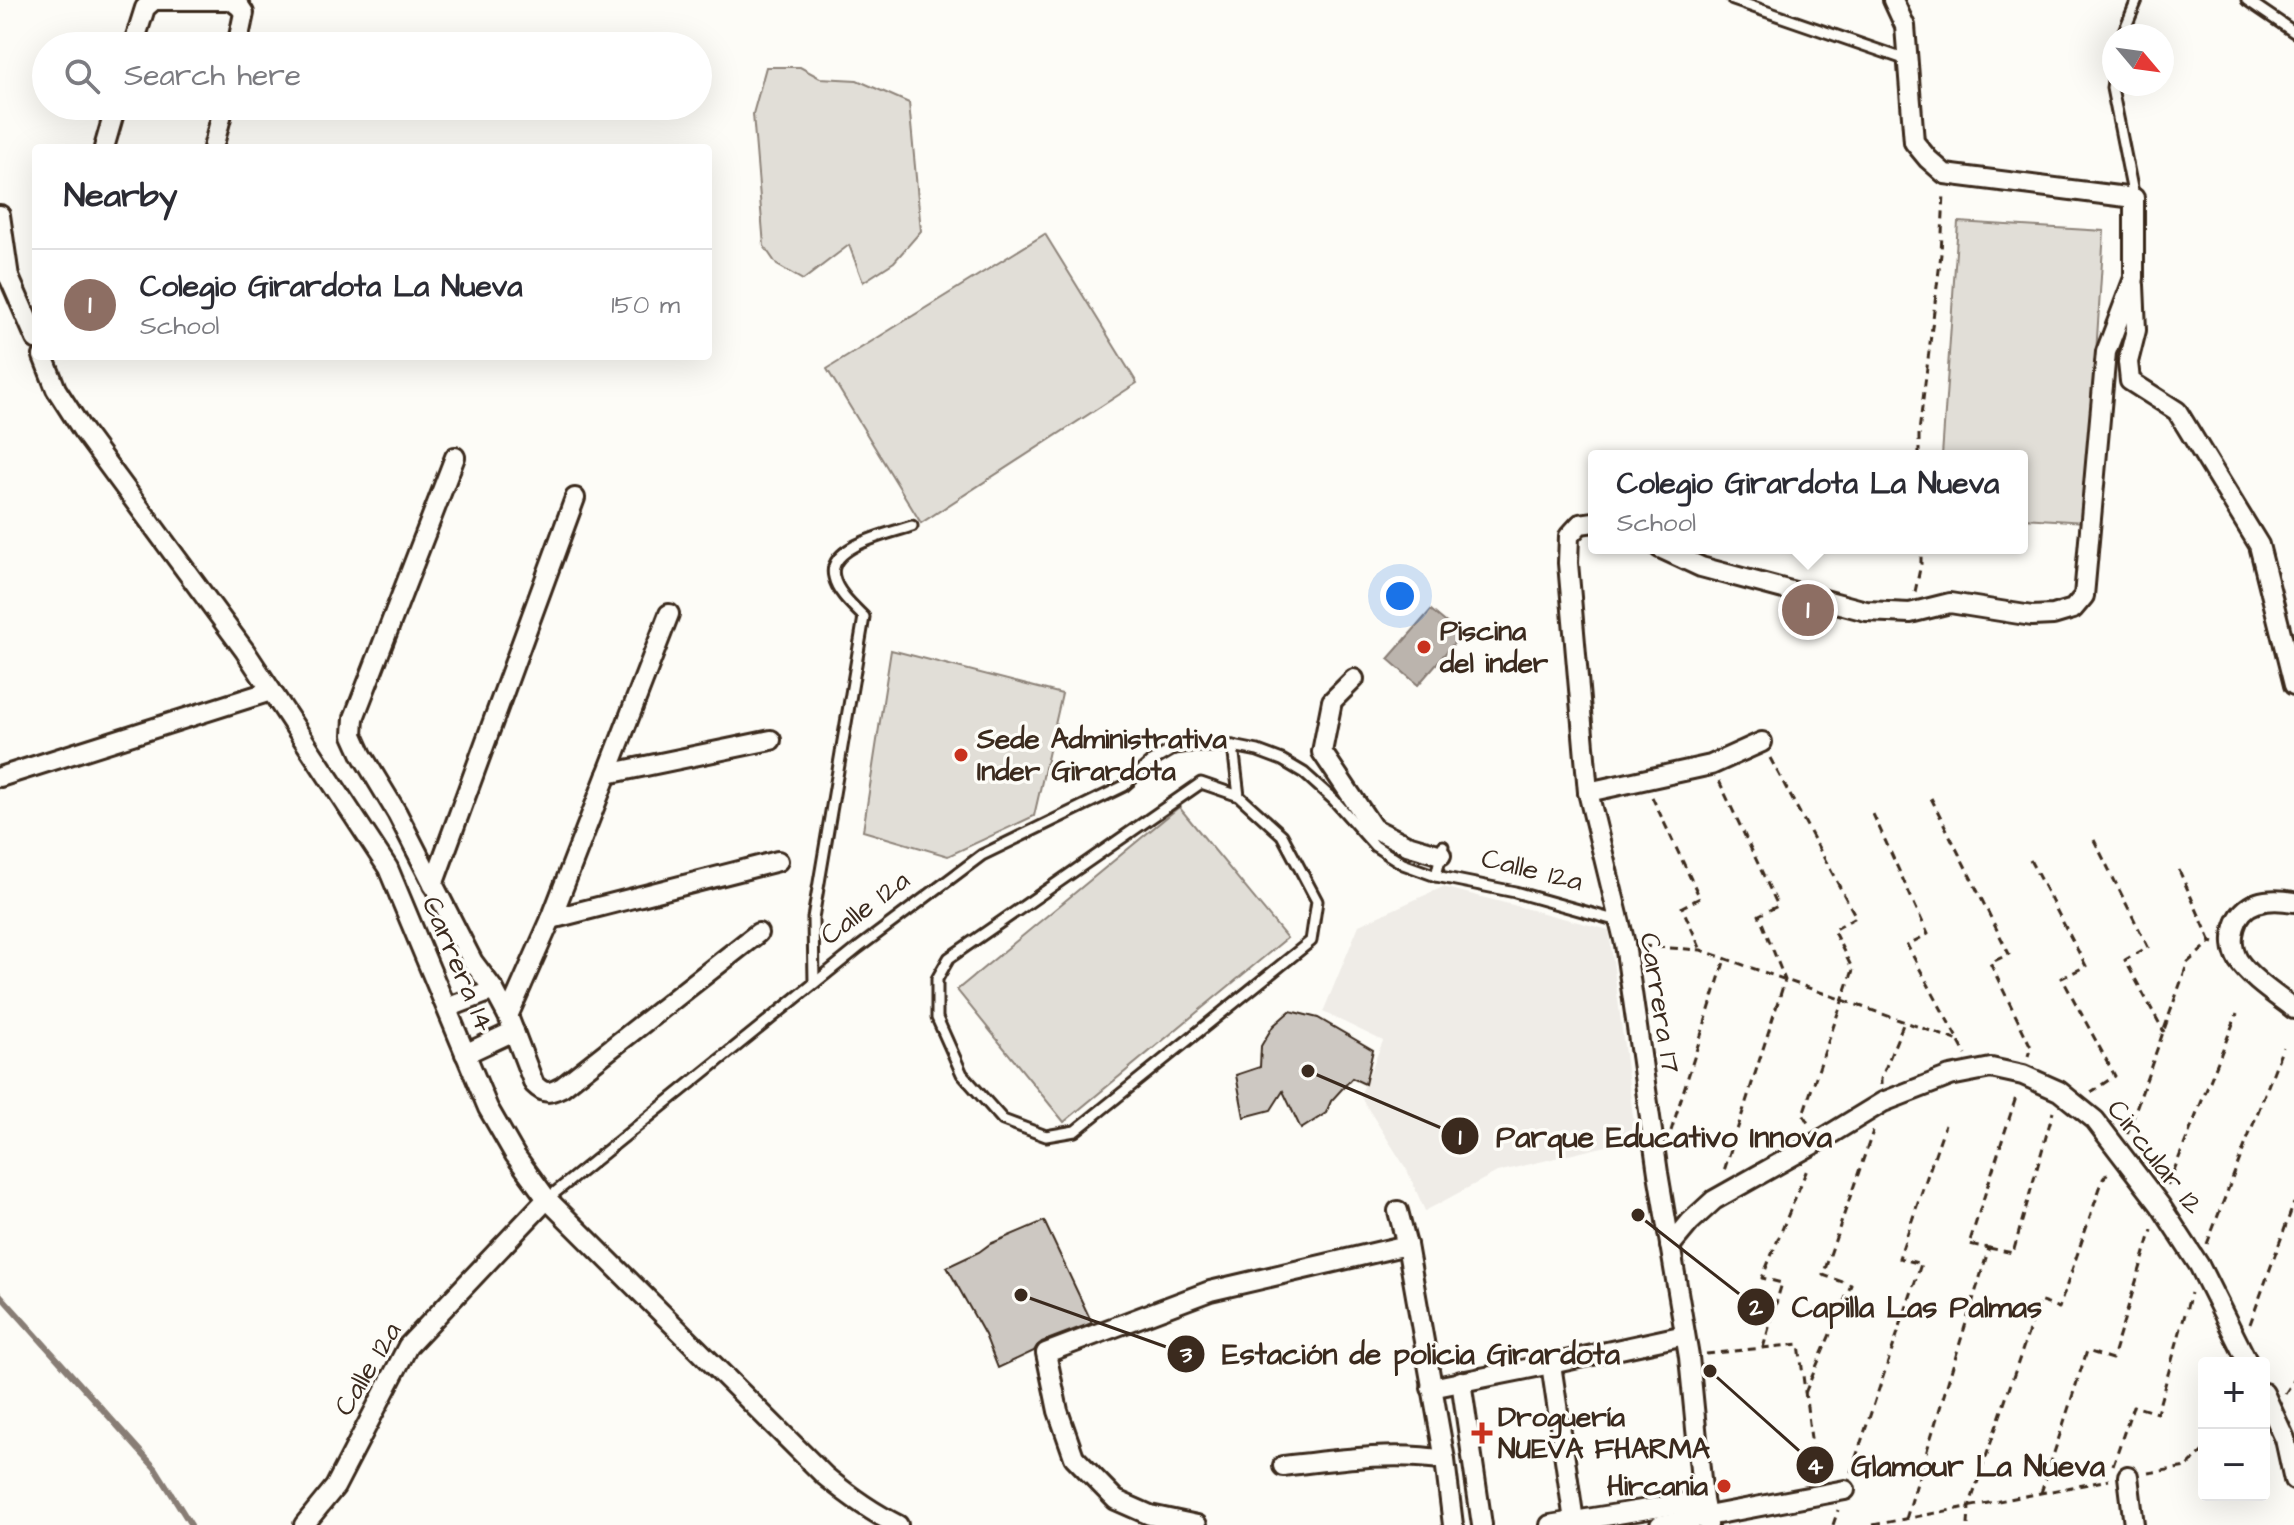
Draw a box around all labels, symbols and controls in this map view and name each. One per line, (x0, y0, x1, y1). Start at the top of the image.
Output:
north arrow (2102, 24, 2174, 96)
search box (32, 32, 712, 120)
icon: search (60, 54, 104, 98)
text: Search here (124, 55, 301, 97)
text: Nearby (64, 172, 178, 220)
text: Colegio Girardota La Nueva (140, 266, 522, 308)
text: 1 (88, 287, 92, 323)
text: 150 m (611, 287, 680, 323)
text: School (140, 308, 219, 344)
popup (1588, 450, 2028, 554)
text: Colegio Girardota La Nueva (1617, 463, 1999, 505)
text: School (1617, 505, 1696, 541)
your location (1380, 576, 1420, 616)
pin: 1 (1782, 580, 1834, 640)
place label: Piscina del inder (1439, 612, 1549, 683)
marker: Piscina del inder (1415, 638, 1433, 656)
place label: Sede Administrativa Inder Girardota (976, 720, 1228, 791)
marker: Sede Administrativa Inder Girardota (952, 746, 970, 764)
street label: Calle 12a (1477, 839, 1587, 901)
street label: Calle 12a (812, 861, 918, 955)
street label: Carrera 14 (412, 890, 504, 1038)
street label: Carrera 17 (1630, 930, 1690, 1076)
street label: Circular 12 (2098, 1091, 2212, 1223)
callout: Parque Educativo Innova (1440, 1109, 1848, 1163)
text: Parque Educativo Innova (1496, 1117, 1833, 1159)
text: 1 (1458, 1121, 1462, 1155)
callout: Capilla Las Palmas (1736, 1280, 2058, 1334)
text: Capilla Las Palmas (1792, 1287, 2042, 1330)
text: 2 (1748, 1291, 1763, 1325)
street label: Calle 12a (325, 1315, 411, 1423)
callout: Estación de policia Girardota (1166, 1327, 1636, 1381)
text: Estación de policia Girardota (1222, 1334, 1621, 1377)
text: 3 (1179, 1338, 1193, 1372)
map controls (2198, 1357, 2270, 1501)
button: + (2198, 1357, 2270, 1429)
place label: Droguería NUEVA FHARMA (1498, 1398, 1711, 1469)
marker: Droguería NUEVA FHARMA (1473, 1424, 1491, 1442)
button: − (2198, 1429, 2270, 1501)
callout: Glamour La Nueva (1795, 1438, 2121, 1492)
text: Glamour La Nueva (1851, 1446, 2106, 1488)
text: 4 (1807, 1450, 1824, 1484)
place label: Hircania (1607, 1467, 1709, 1506)
marker: Hircania (1715, 1477, 1733, 1495)

